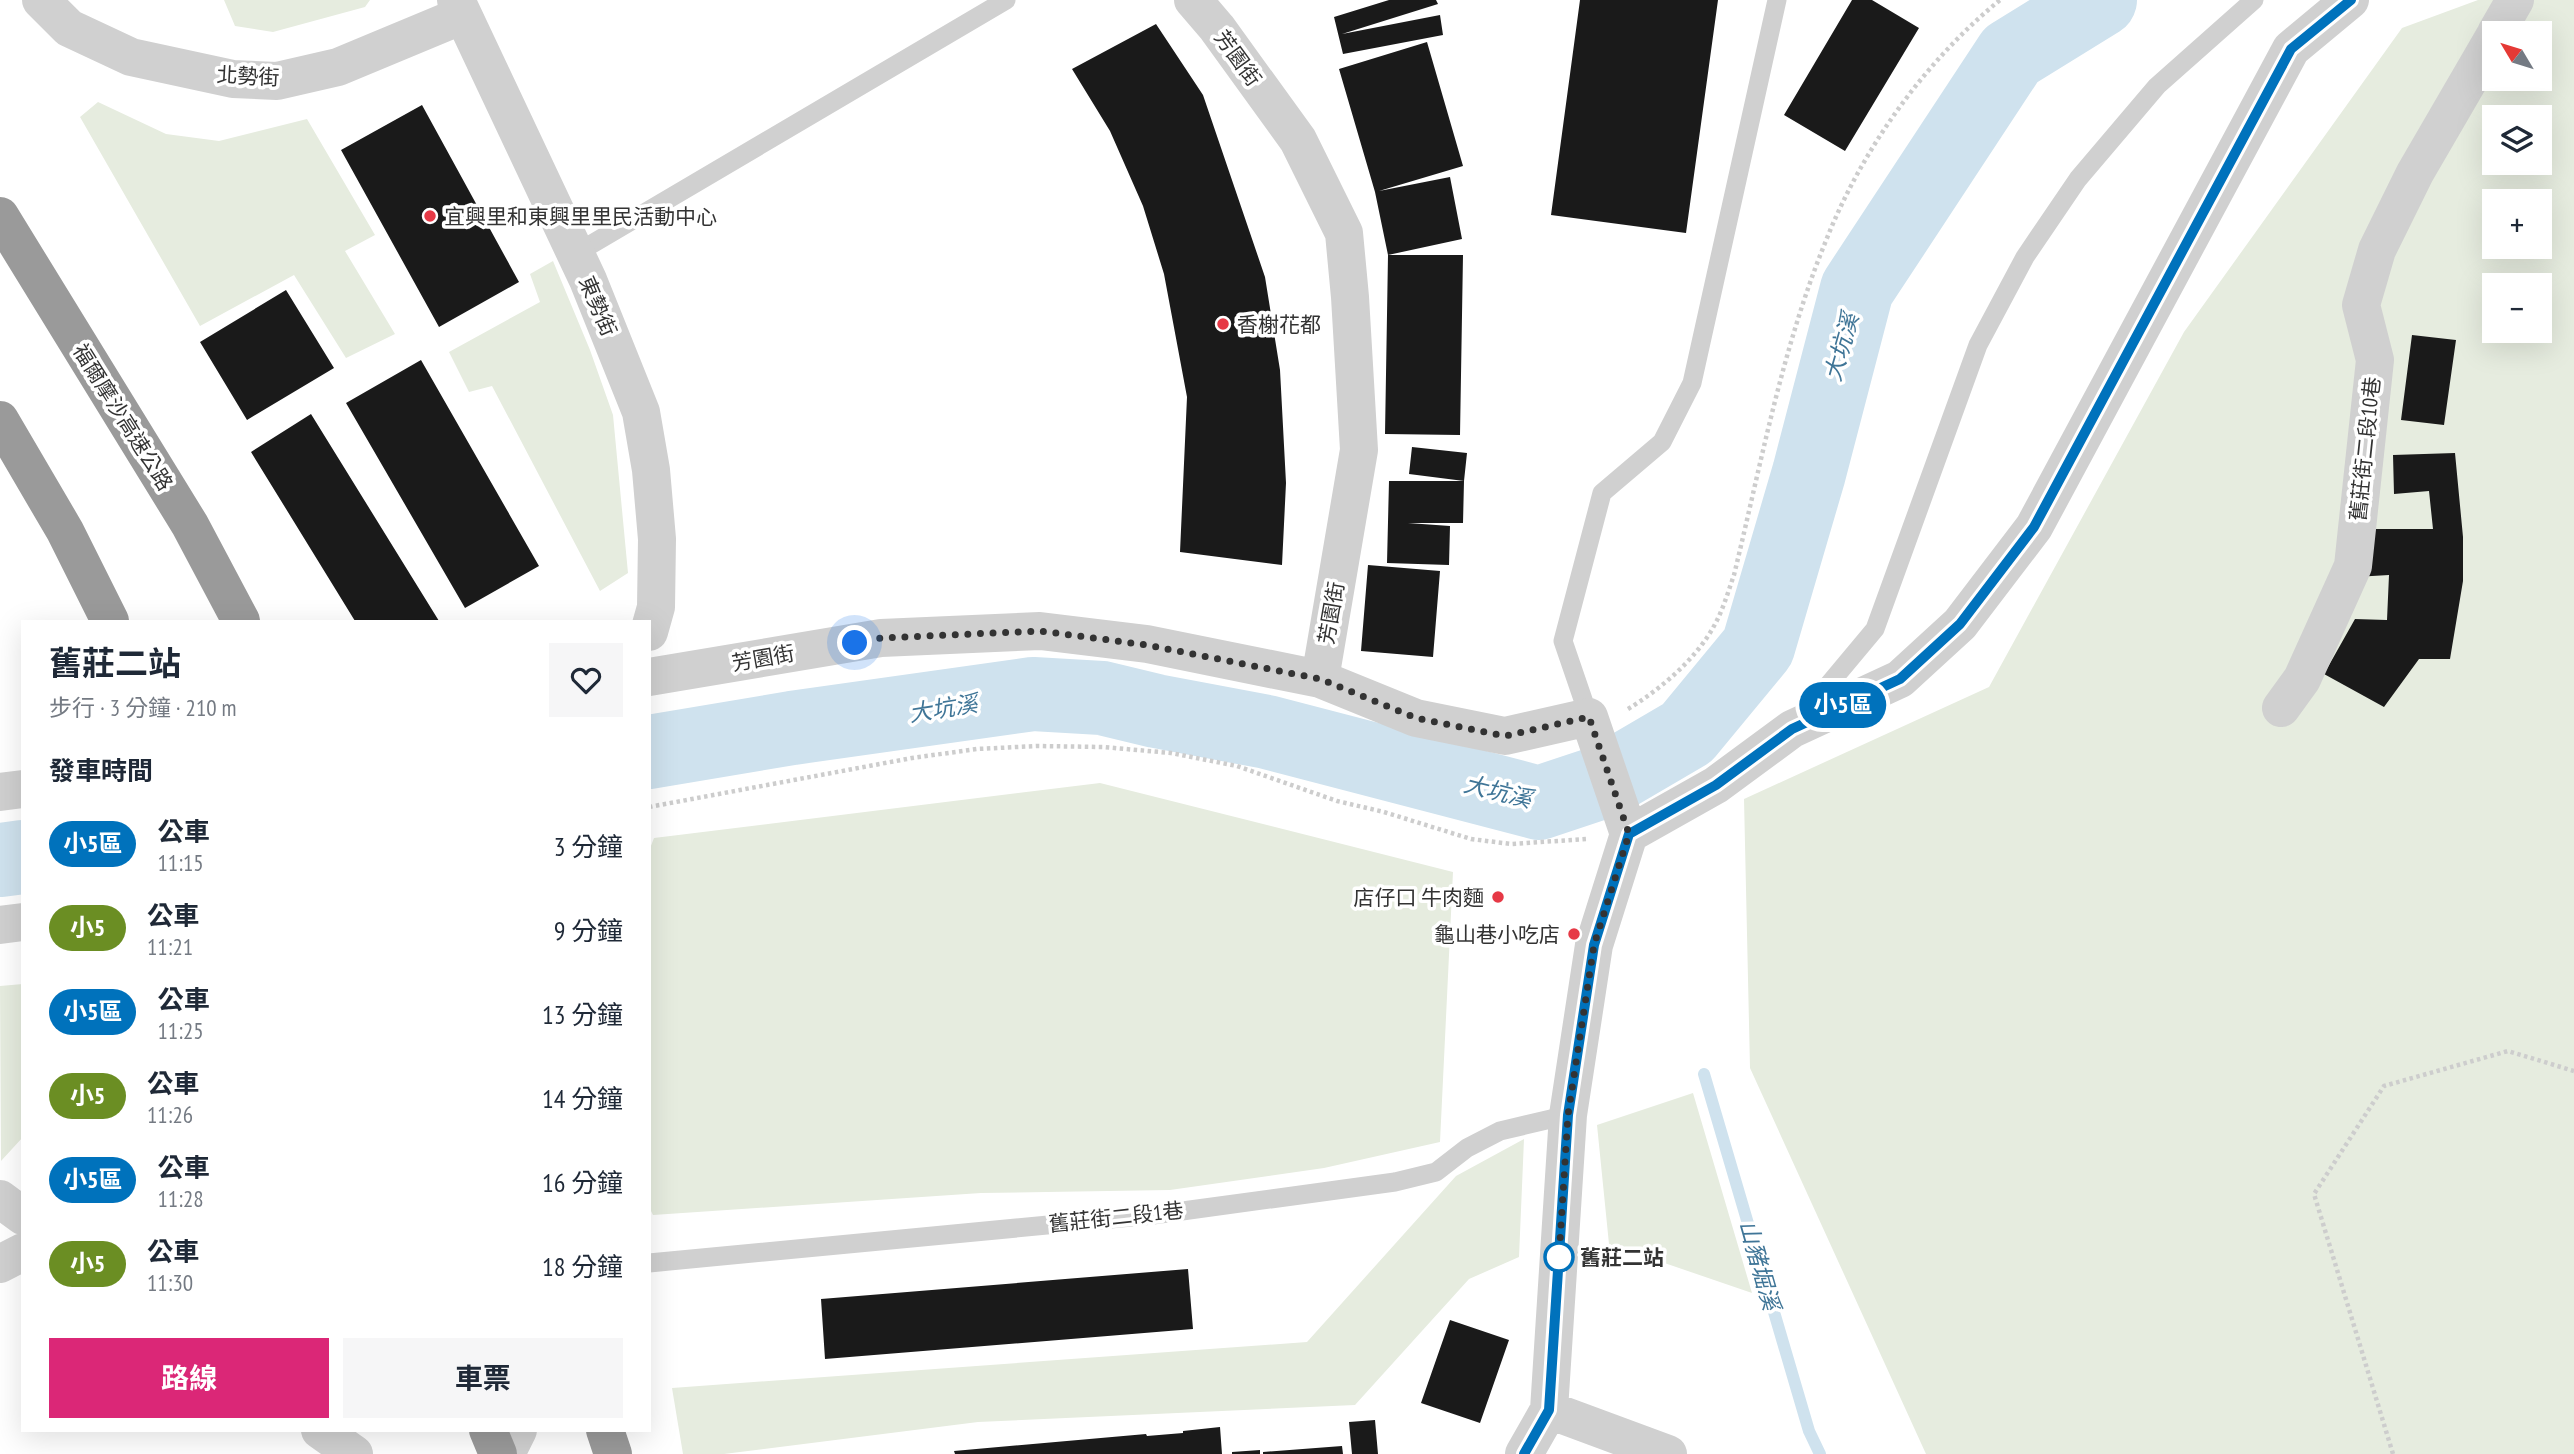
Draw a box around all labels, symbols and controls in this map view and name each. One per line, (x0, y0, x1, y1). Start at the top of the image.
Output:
north arrow (2482, 21, 2552, 91)
map controls (2482, 21, 2552, 343)
street label: 芳園街 (1209, 25, 1267, 91)
street label: 北勢街 (216, 61, 280, 91)
button: layers (2482, 105, 2552, 175)
button: + (2482, 189, 2552, 259)
place label: 宜興里和東興里里民活動中心 (444, 203, 717, 230)
marker: 宜興里和東興里里民活動中心 (422, 208, 438, 224)
street label: 東勢街 (573, 272, 623, 340)
button: − (2482, 273, 2552, 343)
water label: 大坑溪 (1818, 307, 1865, 384)
place label: 香榭花都 (1237, 311, 1321, 338)
marker: 香榭花都 (1215, 316, 1231, 332)
street label: 福爾摩沙高速公路 (67, 339, 179, 495)
street label: 舊莊街二段10巷 (2344, 376, 2386, 522)
street label: 芳園街 (1312, 580, 1350, 646)
your location (837, 625, 872, 660)
street label: 芳園街 (730, 639, 796, 677)
text: 舊莊二站 (49, 641, 181, 684)
button: heart (549, 643, 623, 717)
line badge: 小5區 (1803, 682, 1883, 728)
water label: 大坑溪 (907, 688, 982, 728)
text: 小5區 (1813, 689, 1873, 720)
text: 步行 · 3 分鐘 · 210 m (49, 693, 236, 722)
text: 發車時間 (49, 754, 153, 787)
water label: 大坑溪 (1461, 769, 1538, 814)
text: 公車 (157, 815, 210, 848)
text: 小5區 (63, 828, 122, 859)
text: 3 分鐘 (554, 830, 623, 863)
text: 11:15 (157, 848, 204, 877)
place label: 店仔口 牛肉麵 (1354, 884, 1484, 911)
marker: 店仔口 牛肉麵 (1490, 889, 1506, 905)
text: 公車 (147, 899, 199, 932)
text: 小5 (70, 912, 105, 943)
text: 9 分鐘 (554, 914, 623, 947)
place label: 龜山巷小吃店 (1434, 921, 1560, 948)
marker: 龜山巷小吃店 (1566, 926, 1582, 942)
text: 11:21 (147, 932, 193, 961)
text: 公車 (157, 983, 210, 1016)
text: 小5區 (63, 996, 122, 1027)
text: 13 分鐘 (542, 998, 623, 1031)
text: 11:25 (157, 1016, 204, 1045)
text: 公車 (147, 1067, 199, 1100)
text: 小5 (70, 1080, 105, 1111)
text: 14 分鐘 (542, 1082, 623, 1115)
text: 11:26 (147, 1100, 193, 1129)
text: 公車 (157, 1151, 210, 1184)
text: 小5區 (63, 1164, 122, 1195)
text: 16 分鐘 (542, 1166, 623, 1199)
text: 11:28 (157, 1184, 204, 1213)
street label: 舊莊街二段1巷 (1047, 1196, 1185, 1238)
water label: 山豬堀溪 (1733, 1217, 1787, 1316)
text: 公車 (147, 1235, 199, 1268)
marker: 舊莊二站 (1544, 1242, 1574, 1272)
place label: 舊莊二站 (1580, 1244, 1664, 1271)
text: 小5 (70, 1248, 105, 1279)
text: 18 分鐘 (542, 1250, 623, 1283)
text: 11:30 (147, 1268, 193, 1297)
button: 路線 (49, 1338, 329, 1418)
button: 車票 (343, 1338, 623, 1418)

